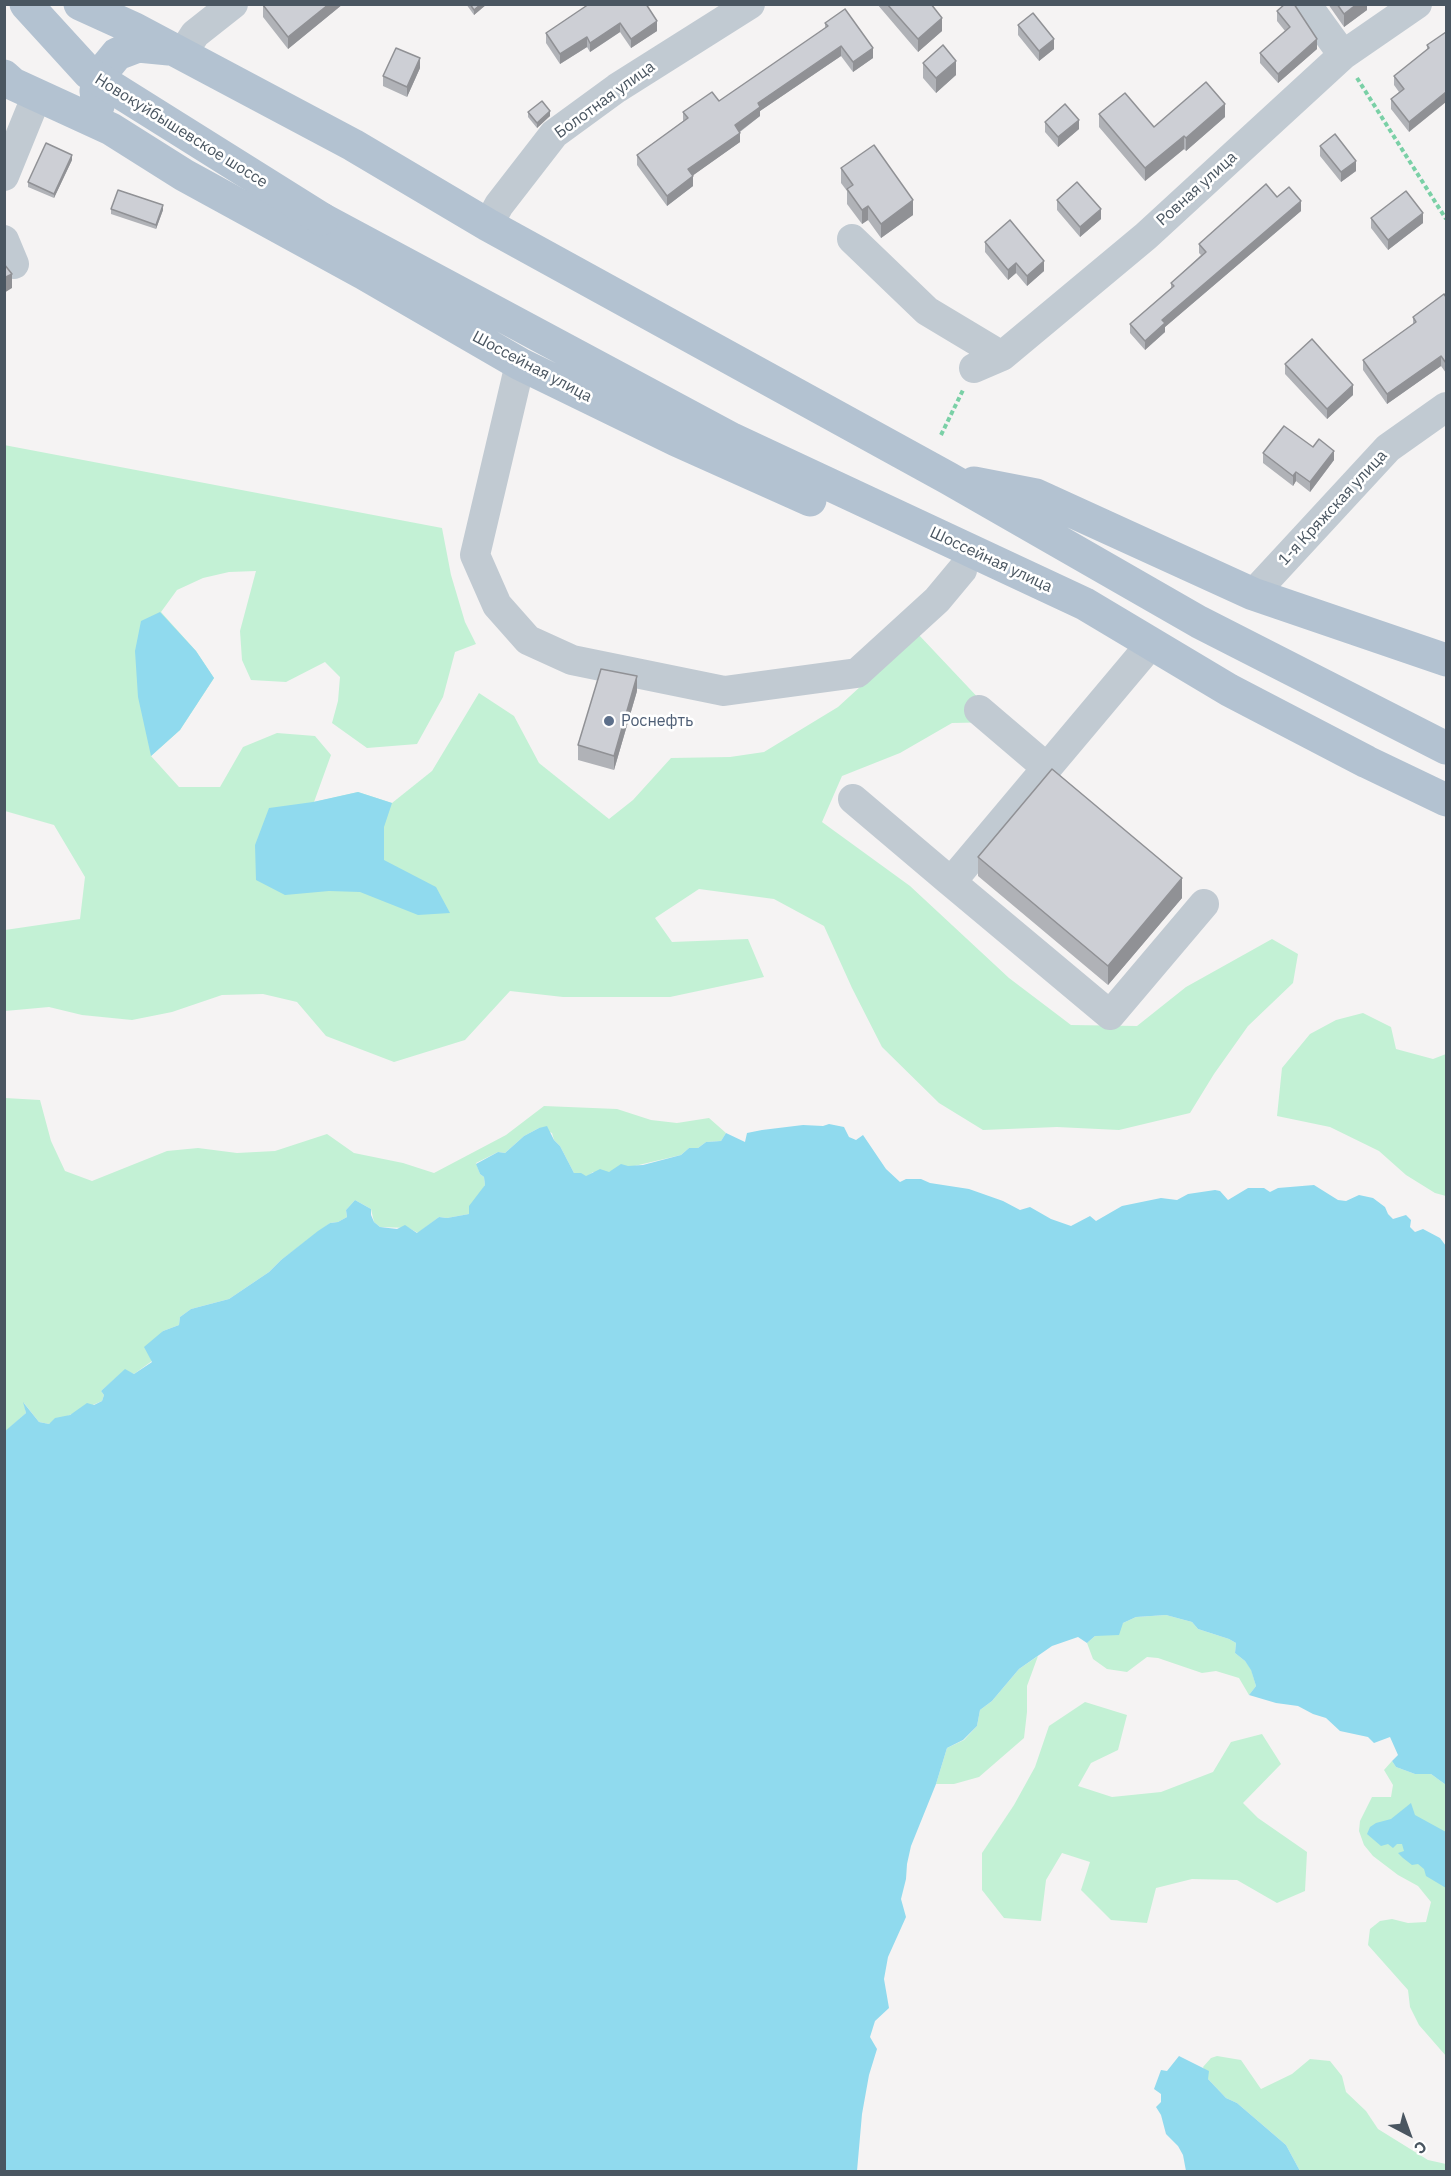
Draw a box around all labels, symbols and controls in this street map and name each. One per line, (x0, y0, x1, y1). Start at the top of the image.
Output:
street label: Болотная улица (551, 57, 659, 143)
street label: Новокуйбышевское шоссе (91, 70, 271, 192)
street label: Ровная улица (1153, 148, 1241, 230)
street label: Шоссейная улица (469, 327, 595, 407)
street label: 1-я Кряжская улица (1275, 446, 1391, 570)
street label: Шоссейная улица (927, 523, 1055, 597)
place label: Роснефть (621, 711, 693, 731)
marker: Роснефть (602, 714, 616, 728)
north arrow (1379, 2104, 1439, 2164)
text: С (1410, 2137, 1431, 2159)

